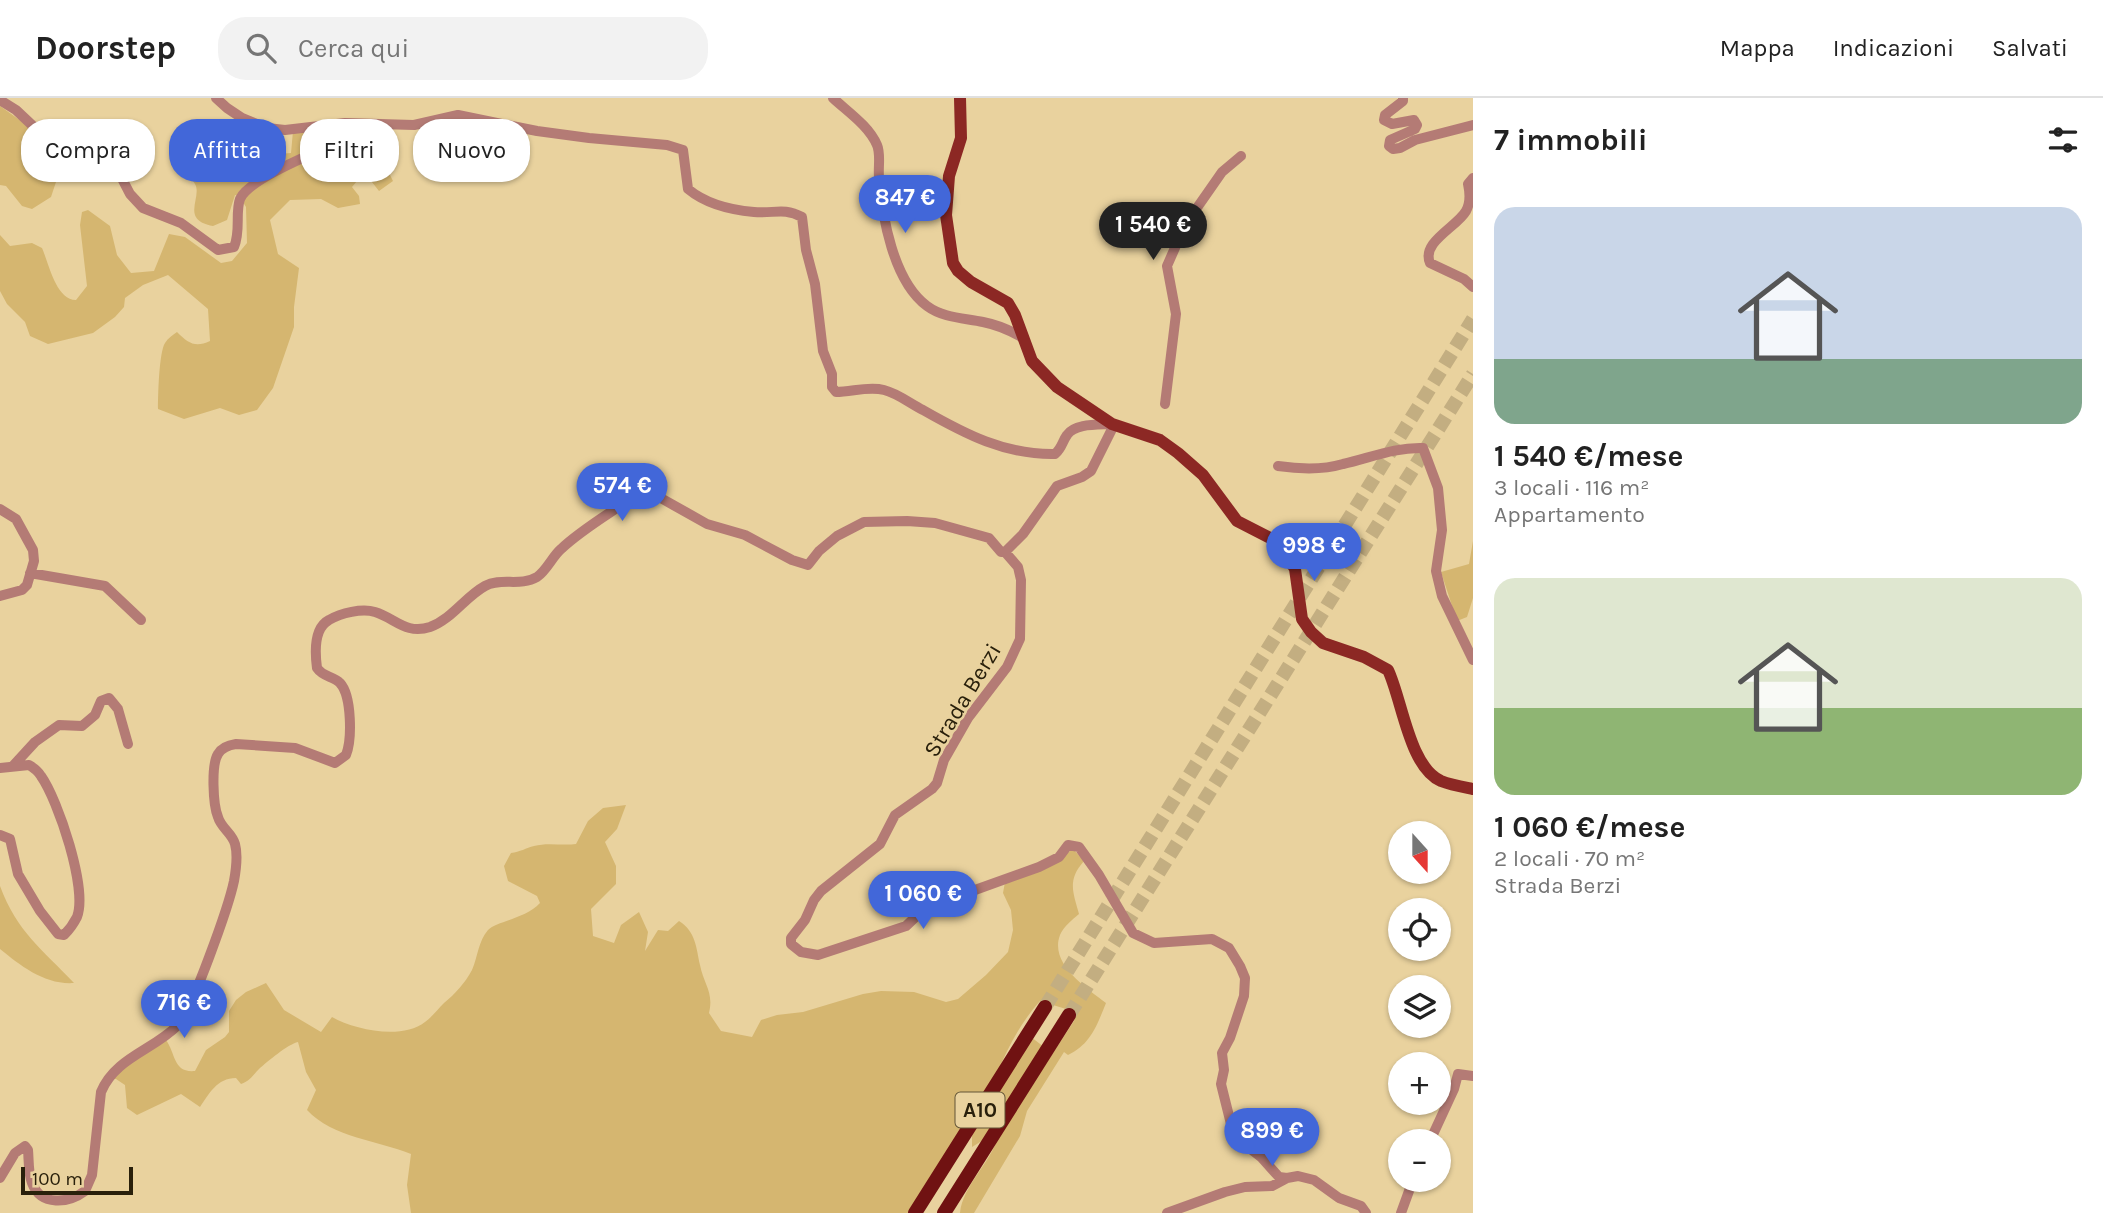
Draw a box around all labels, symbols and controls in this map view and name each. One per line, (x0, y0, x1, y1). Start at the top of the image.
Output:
search box (218, 17, 708, 80)
text: Doorstep (35, 29, 176, 67)
icon: search (242, 29, 280, 67)
text: Cerca qui (298, 33, 409, 64)
text: Mappa (1720, 34, 1795, 62)
text: Indicazioni (1833, 34, 1954, 62)
text: Salvati (1992, 34, 2068, 62)
chip: Compra (21, 119, 155, 182)
chip: Affitta (169, 119, 286, 182)
chip: Filtri (300, 119, 399, 182)
chip: Nuovo (413, 119, 530, 182)
icon: filters (2044, 121, 2082, 159)
text: 7 immobili (1494, 122, 1648, 158)
pin: 847 € (856, 176, 954, 235)
text: 847 € (875, 184, 935, 211)
pin: 1 540 € (1088, 202, 1218, 262)
text: 1 540 € (1115, 211, 1191, 238)
icon: home (1725, 253, 1851, 379)
text: 1 540 €/mese (1494, 438, 1683, 474)
pin: 574 € (573, 464, 671, 523)
text: 574 € (593, 472, 651, 499)
text: 3 locali · 116 m² (1494, 474, 1649, 501)
text: Appartamento (1494, 501, 1645, 528)
pin: 998 € (1265, 524, 1363, 583)
text: 998 € (1282, 532, 1346, 559)
icon: home (1725, 624, 1851, 750)
street label: Strada Berzi (918, 639, 1007, 762)
text: 1 060 €/mese (1494, 809, 1685, 845)
north arrow (1388, 821, 1451, 884)
map controls (1388, 821, 1451, 1192)
text: 2 locali · 70 m² (1494, 845, 1645, 872)
pin: 1 060 € (858, 872, 988, 931)
text: Strada Berzi (1494, 872, 1621, 899)
text: 1 060 € (884, 880, 962, 907)
button: locate (1388, 898, 1451, 961)
button: layers (1388, 975, 1451, 1038)
pin: 716 € (135, 981, 233, 1040)
text: 716 € (157, 989, 211, 1016)
button: + (1388, 1052, 1451, 1115)
road number: A10 (956, 1093, 1004, 1128)
pin: 899 € (1223, 1108, 1321, 1168)
text: 899 € (1240, 1117, 1304, 1144)
button: − (1388, 1129, 1451, 1192)
scale bar (21, 1164, 133, 1196)
text: 100 m (32, 1168, 83, 1190)

